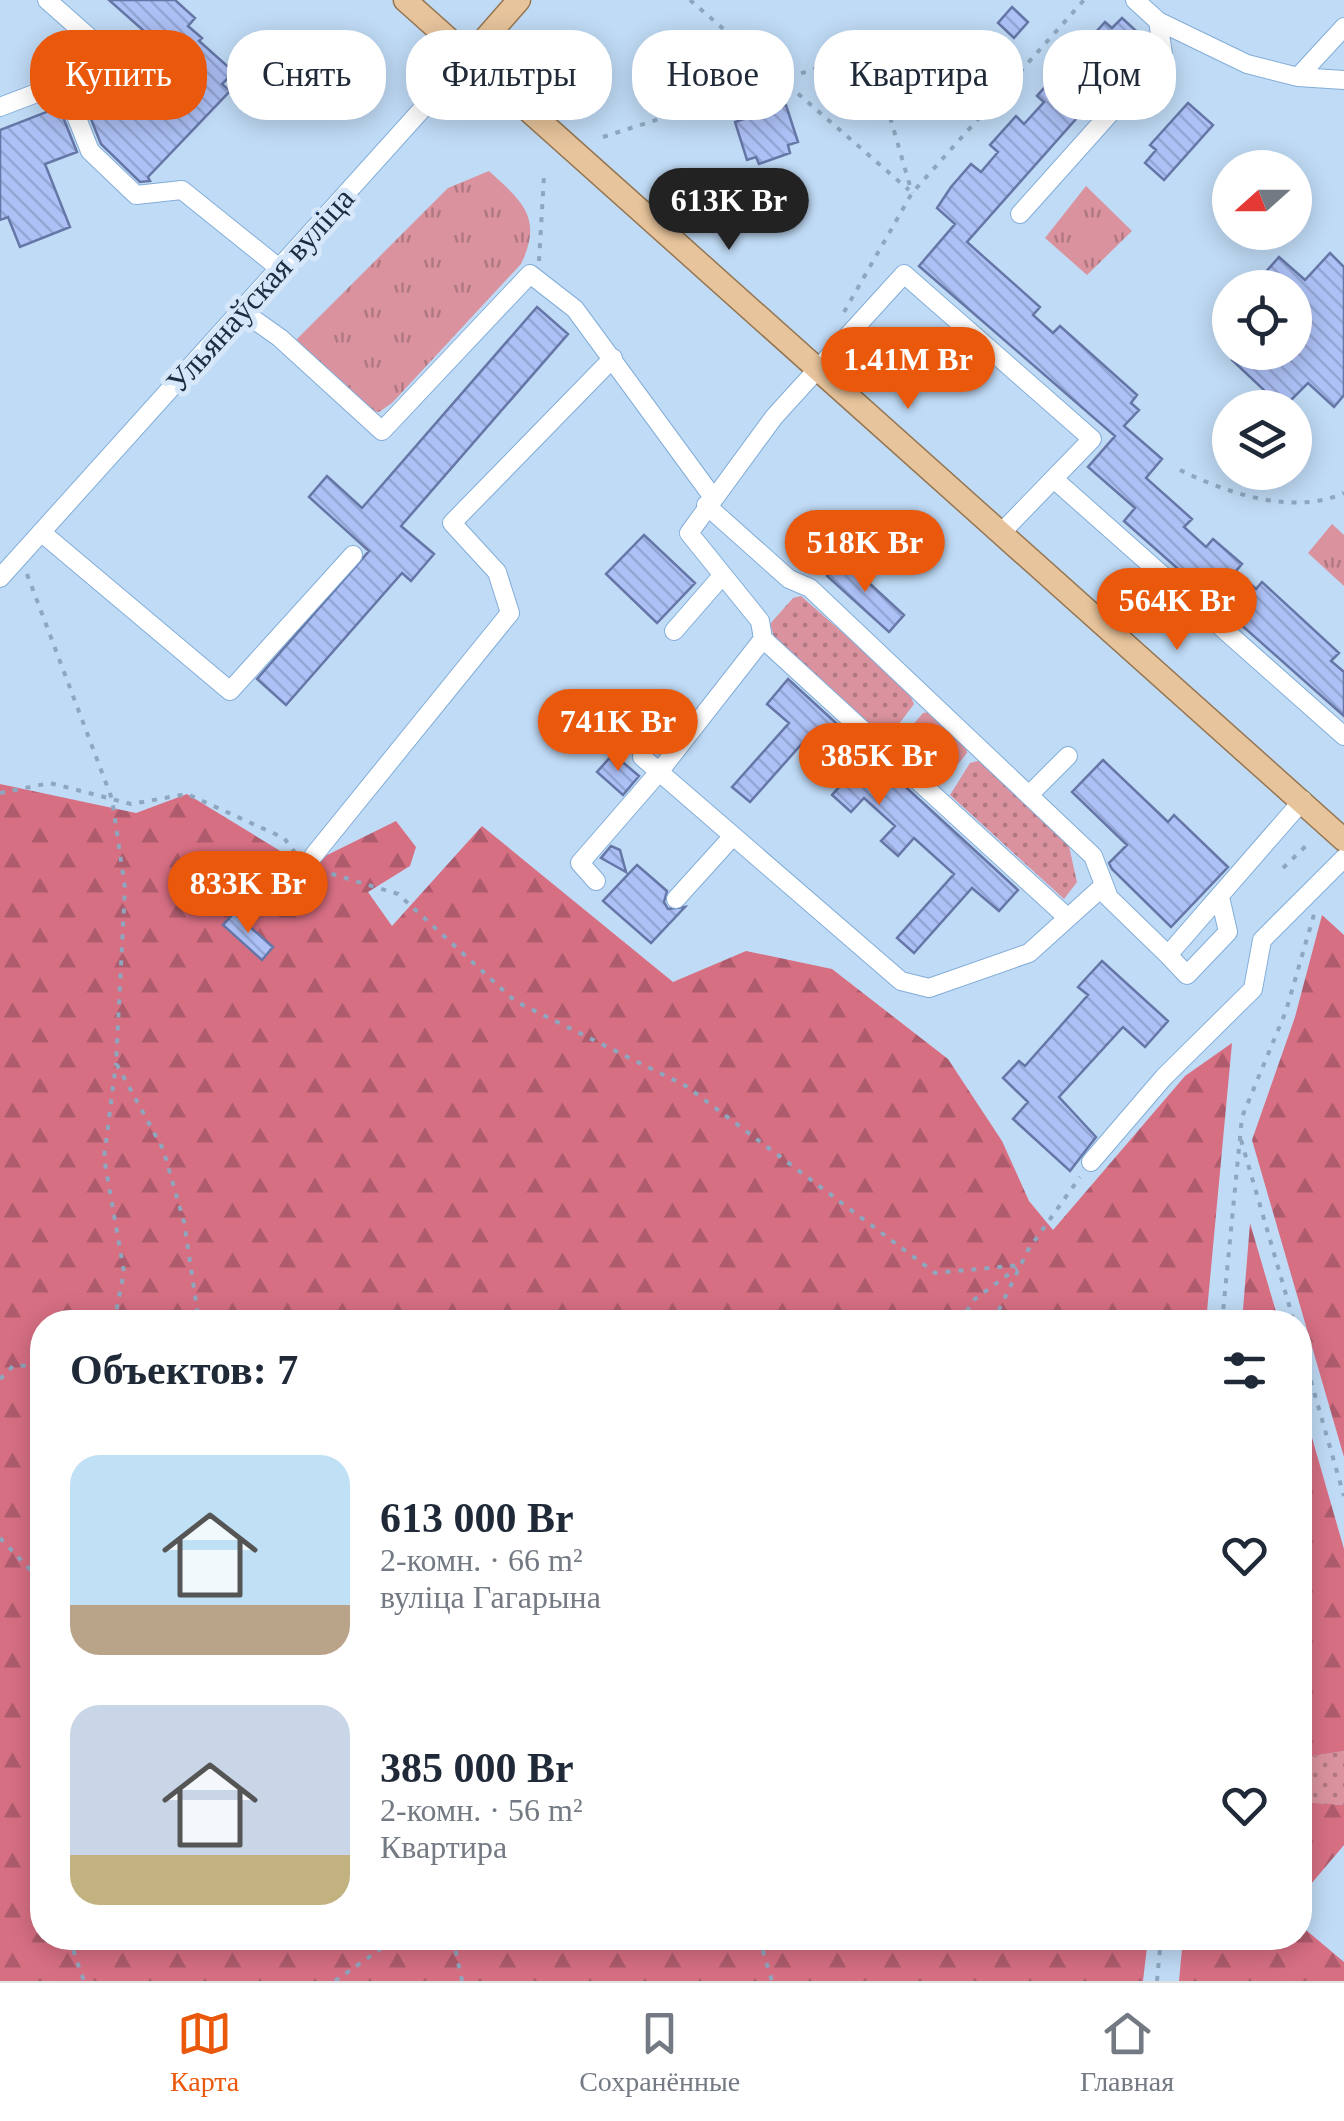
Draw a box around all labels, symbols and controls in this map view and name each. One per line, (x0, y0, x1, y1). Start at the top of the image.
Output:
chip: Купить (30, 30, 207, 120)
chip: Снять (227, 30, 386, 120)
chip: Фильтры (406, 30, 612, 120)
chip: Новое (632, 30, 794, 120)
chip: Квартира (814, 30, 1023, 120)
chip: Дом (1043, 30, 1176, 120)
north arrow (1212, 150, 1312, 250)
map controls (1212, 150, 1312, 490)
pin: 613K Br (637, 168, 821, 253)
street label: Ульянаўская вуліца (159, 180, 361, 400)
text: 613K Br (671, 182, 787, 218)
button: locate (1212, 270, 1312, 370)
pin: 1.41M Br (805, 327, 1011, 412)
text: 1.41M Br (843, 341, 973, 377)
button: layers (1212, 390, 1312, 490)
pin: 518K Br (773, 510, 957, 595)
text: 518K Br (807, 524, 923, 560)
pin: 564K Br (1085, 568, 1269, 653)
text: 564K Br (1119, 582, 1235, 618)
pin: 741K Br (526, 689, 710, 774)
text: 741K Br (560, 703, 676, 739)
pin: 385K Br (787, 723, 971, 808)
text: 385K Br (821, 737, 937, 773)
pin: 833K Br (156, 851, 340, 936)
text: 833K Br (190, 865, 306, 901)
icon: filters (1217, 1343, 1272, 1398)
text: Объектов: 7 (70, 1347, 298, 1393)
icon: home (150, 1495, 270, 1615)
text: 613 000 Br (380, 1495, 574, 1541)
icon: heart (1217, 1528, 1272, 1583)
text: 2-комн. · 66 m² (380, 1542, 582, 1578)
text: вуліца Гагарына (380, 1579, 601, 1615)
icon: home (150, 1745, 270, 1865)
text: 385 000 Br (380, 1745, 574, 1791)
icon: heart (1217, 1778, 1272, 1833)
text: 2-комн. · 56 m² (380, 1792, 582, 1828)
text: Квартира (380, 1829, 507, 1865)
tab: Карта (170, 2006, 239, 2098)
tab: Сохранённые (579, 2006, 740, 2098)
tab: Главная (1080, 2006, 1174, 2098)

